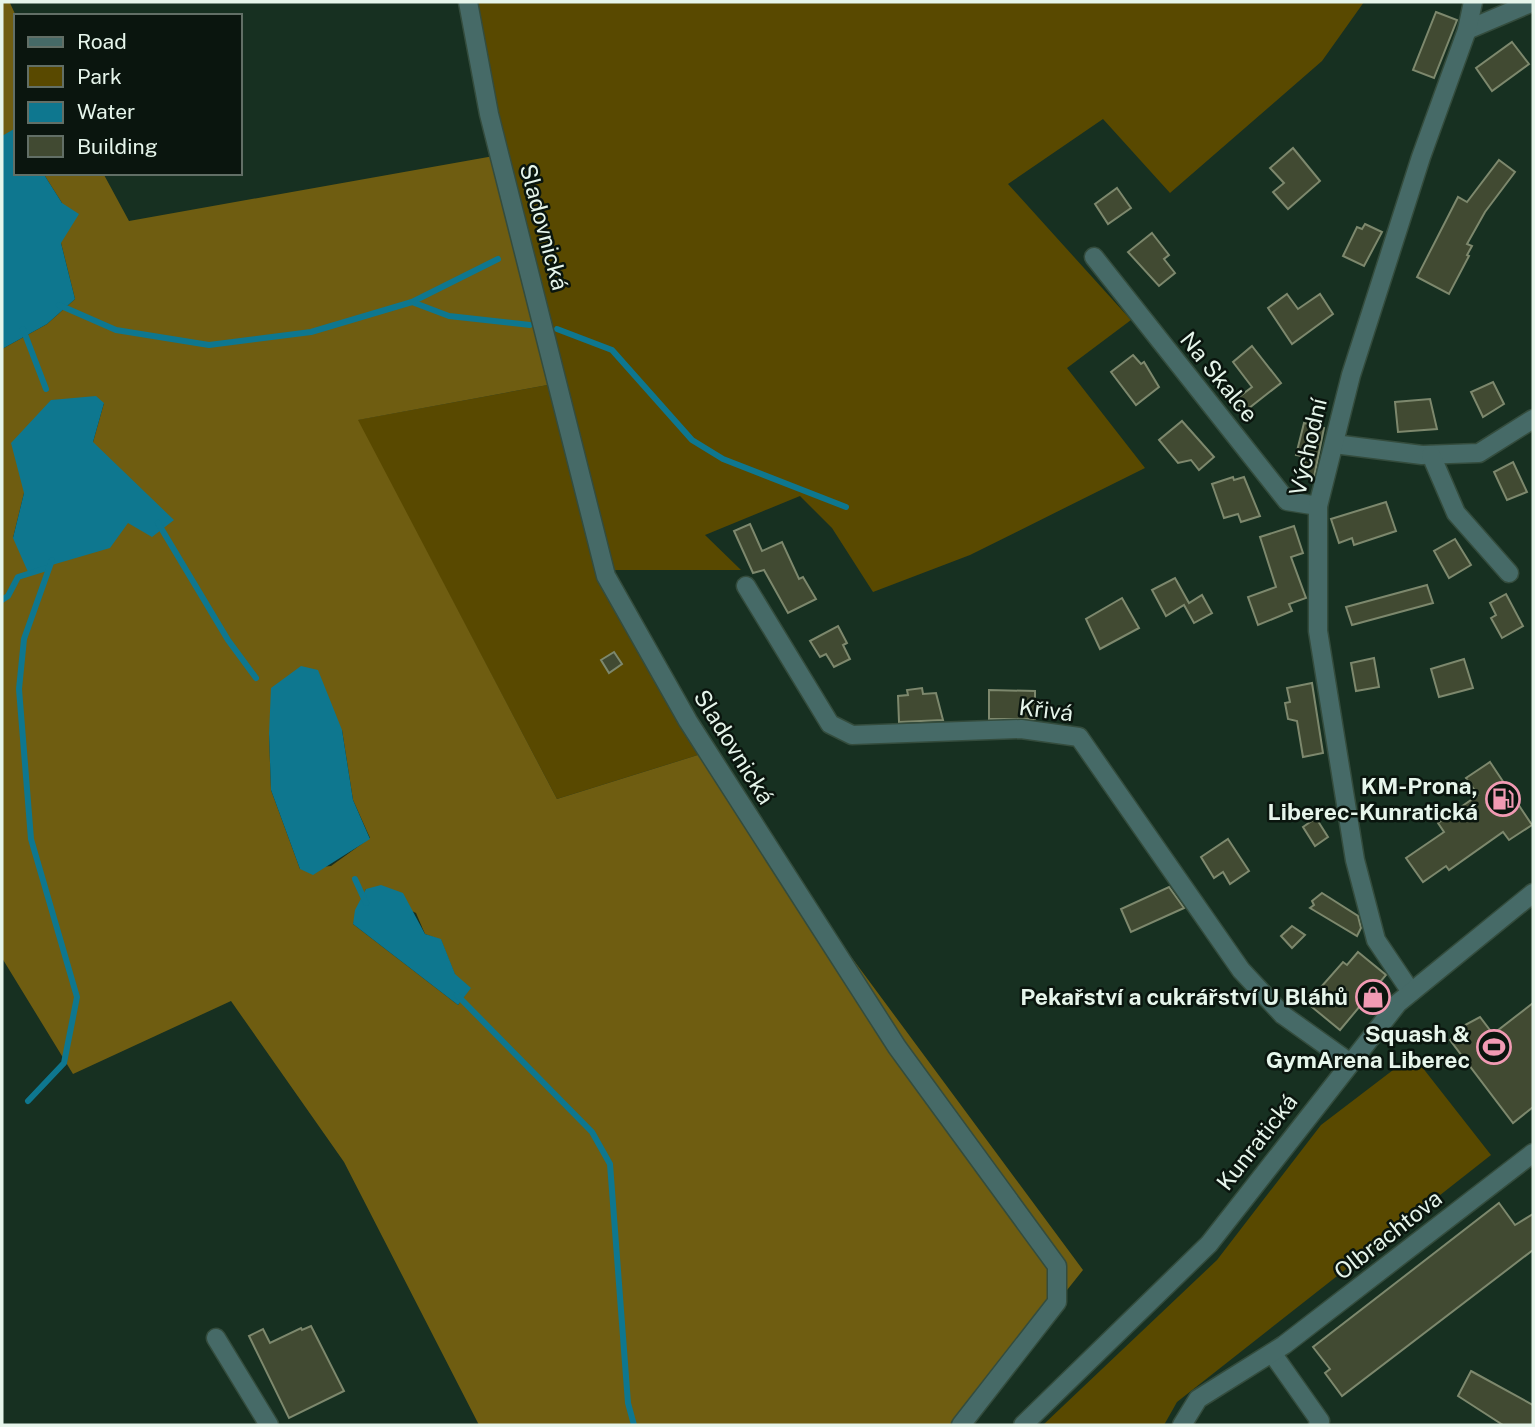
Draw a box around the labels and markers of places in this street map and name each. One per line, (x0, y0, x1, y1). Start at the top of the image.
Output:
place label: KM-Prona, Liberec-Kunratická (1268, 772, 1478, 825)
fuel station icon: KM-Prona, Liberec-Kunratická (1484, 780, 1522, 818)
shop icon: Pekařství a cukrářství U Bláhů (1354, 978, 1392, 1016)
place label: Pekařství a cukrářství U Bláhů (1020, 983, 1348, 1010)
place label: Squash & GymArena Liberec (1266, 1020, 1470, 1073)
sports icon: Squash & GymArena Liberec (1475, 1028, 1513, 1066)

